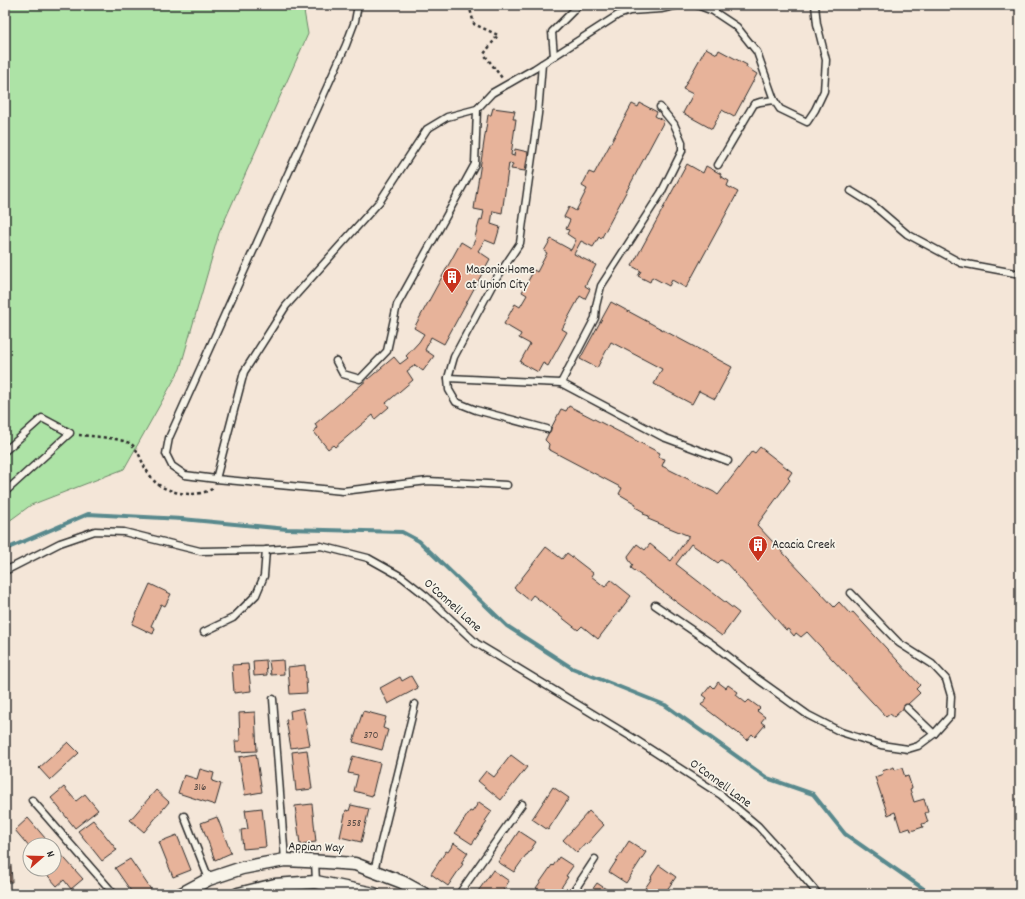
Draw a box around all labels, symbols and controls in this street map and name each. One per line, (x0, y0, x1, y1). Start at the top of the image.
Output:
place label: Masonic Home at Union City (466, 261, 535, 295)
building icon: Masonic Home at Union City (441, 266, 463, 294)
building icon: Acacia Creek (747, 534, 769, 562)
place label: Acacia Creek (772, 536, 835, 555)
street label: O’Connell Lane (419, 575, 485, 637)
house number: 370 (363, 728, 379, 744)
street label: O’Connell Lane (685, 755, 755, 813)
house number: 316 (194, 780, 206, 796)
house number: 358 (347, 816, 361, 832)
north arrow (22, 837, 62, 877)
street label: Appian Way (288, 838, 345, 858)
text: N (41, 849, 58, 860)

